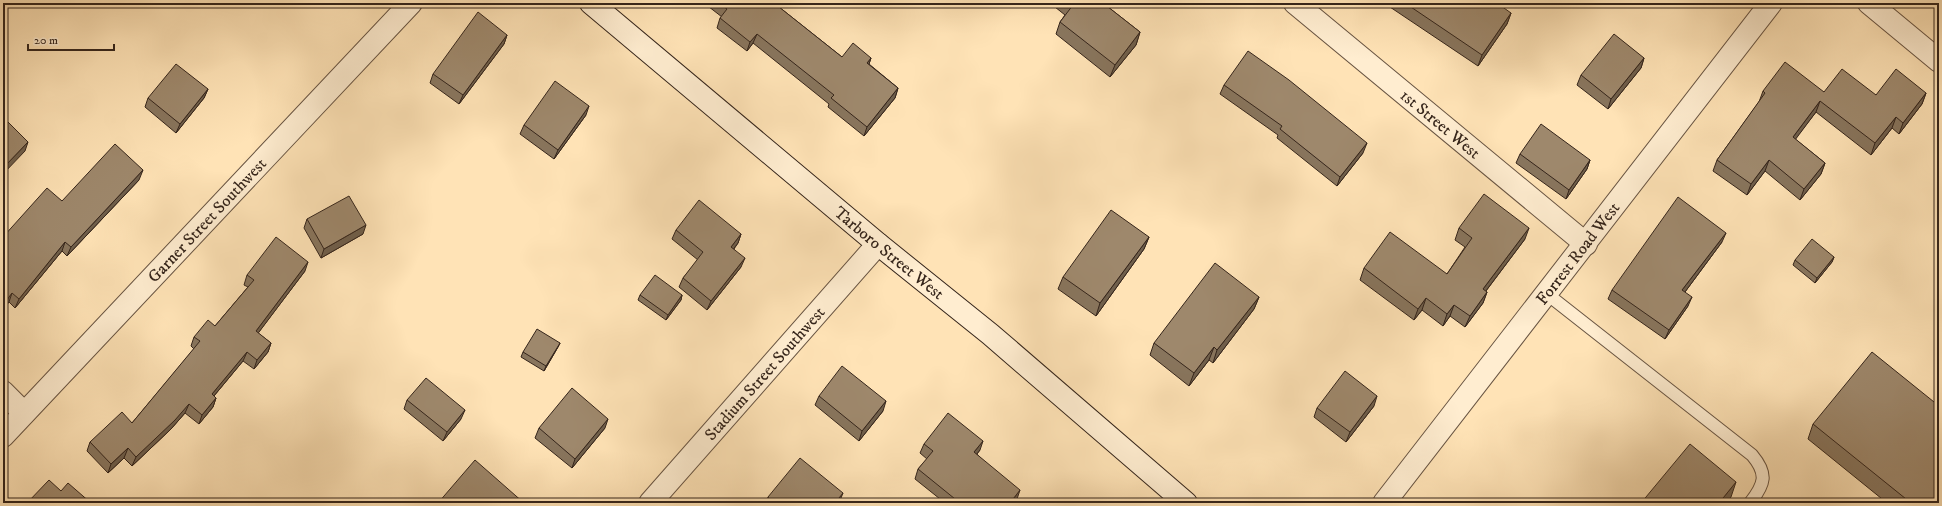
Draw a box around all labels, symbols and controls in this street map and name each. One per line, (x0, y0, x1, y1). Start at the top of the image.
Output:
scale bar (28, 26, 114, 52)
text: 20 m (34, 33, 58, 48)
street label: 1st Street West (1395, 85, 1485, 164)
street label: Garner Street Southwest (143, 153, 272, 288)
street label: Forrest Road West (1531, 197, 1625, 310)
street label: Tarboro Street West (829, 202, 949, 305)
street label: Stadium Street Southwest (700, 302, 830, 446)

